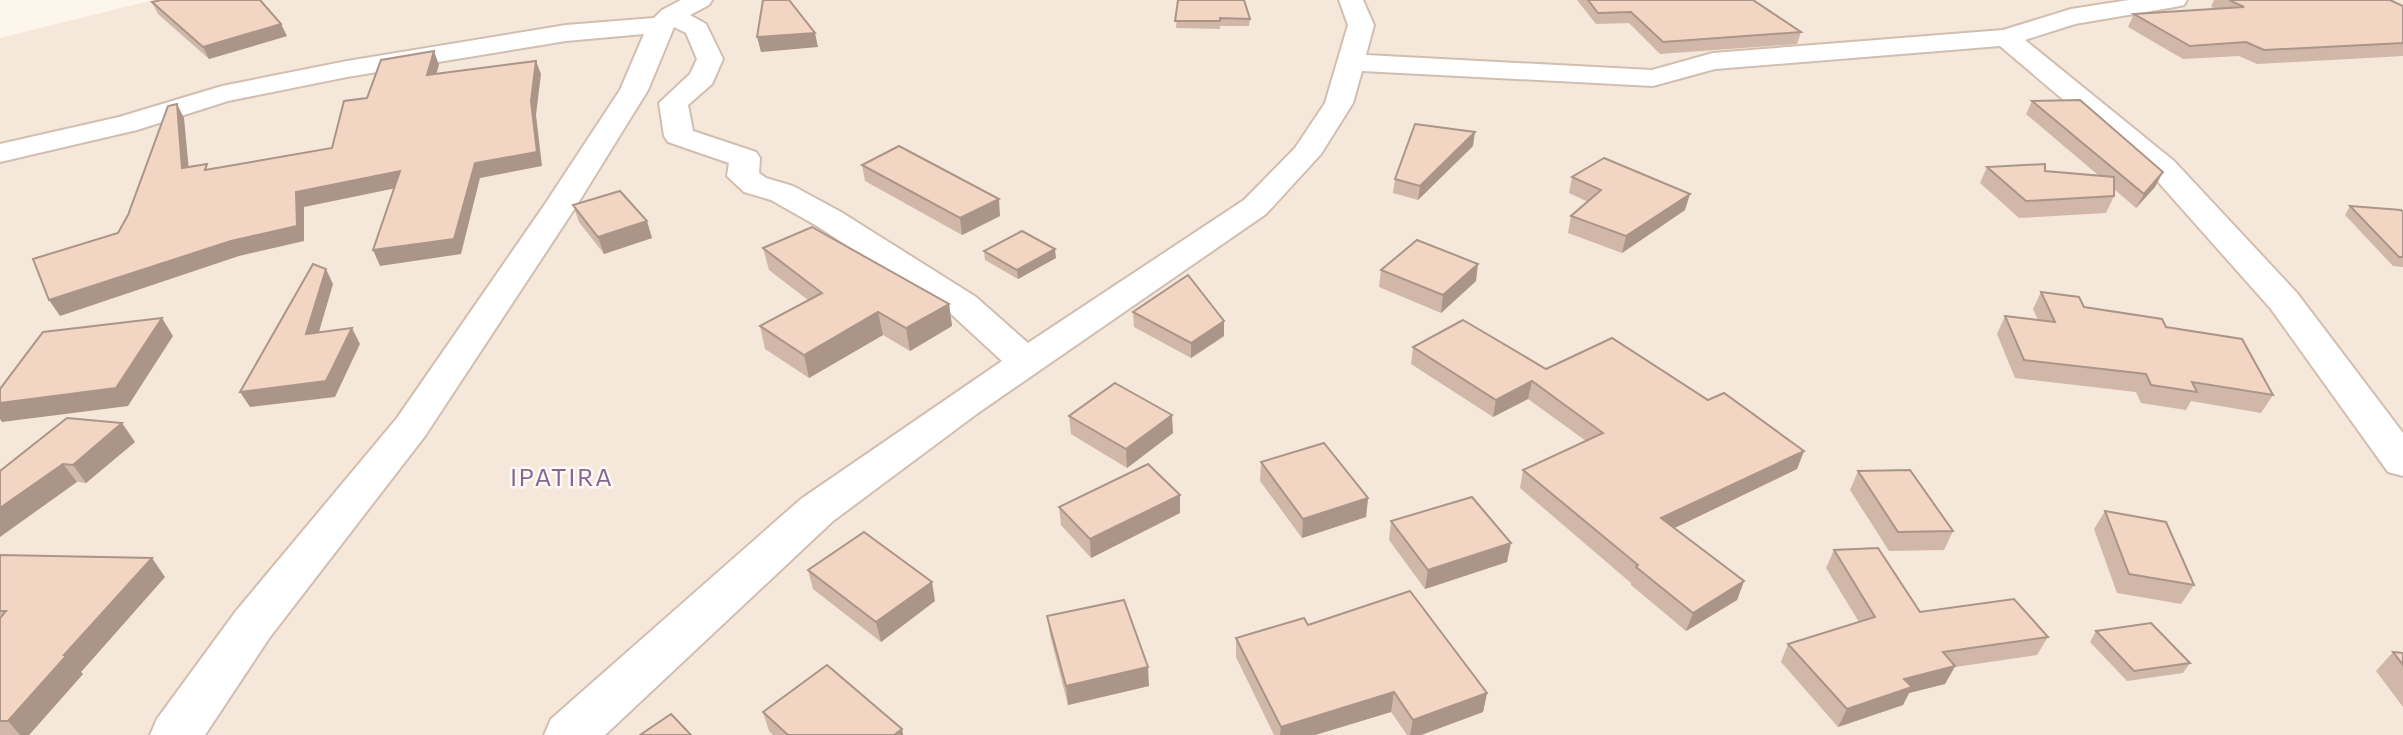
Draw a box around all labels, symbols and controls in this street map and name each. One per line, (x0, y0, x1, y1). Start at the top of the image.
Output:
district label: IPATIRA (510, 462, 614, 491)

